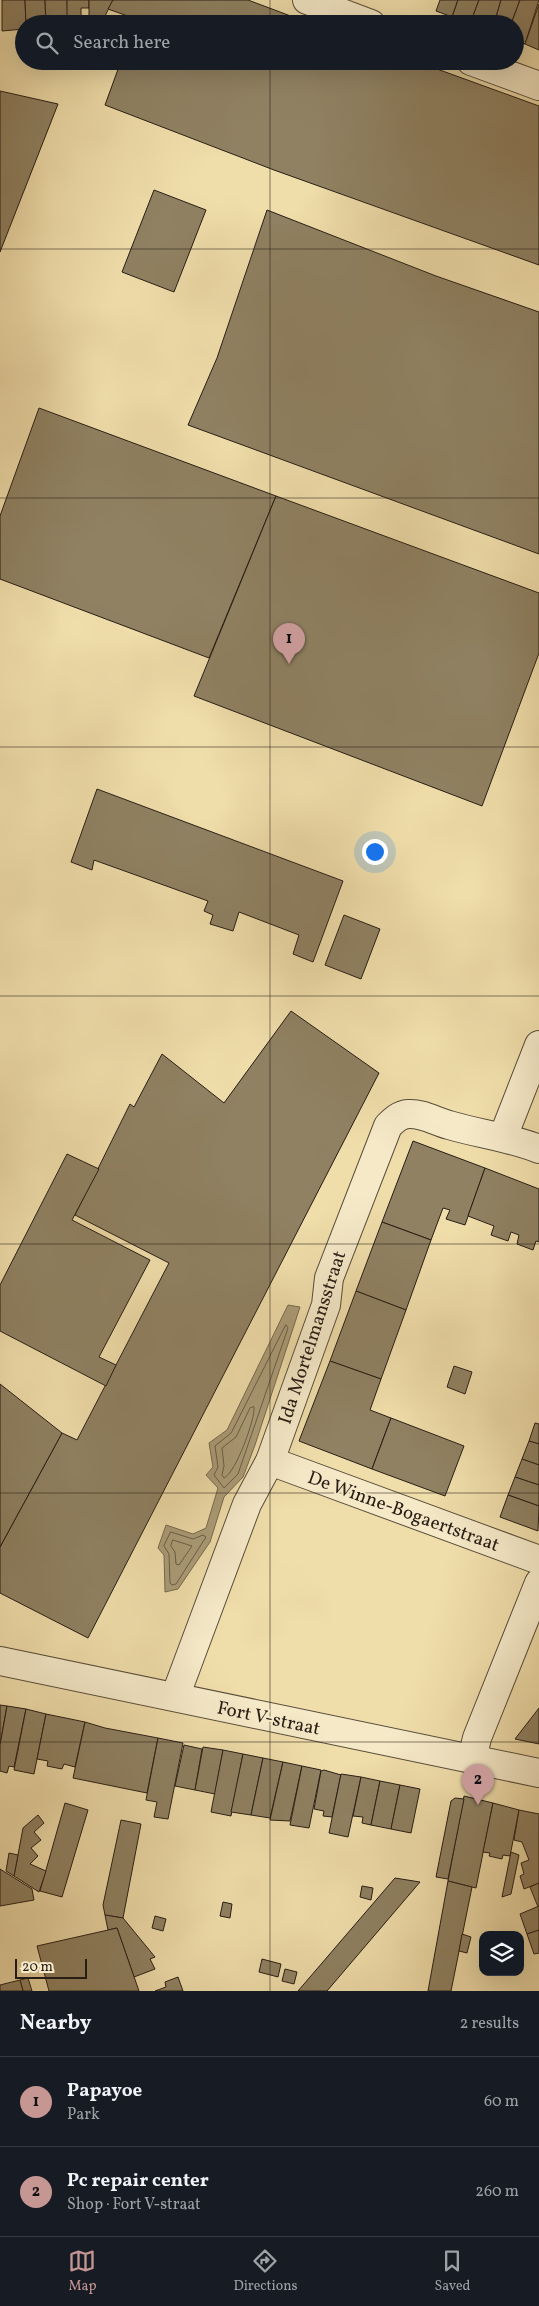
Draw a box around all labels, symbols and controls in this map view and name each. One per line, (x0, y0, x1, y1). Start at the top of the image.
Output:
search box (15, 15, 524, 70)
icon: search (33, 29, 61, 57)
text: Search here (73, 30, 170, 56)
pin: 1 (273, 623, 305, 664)
your location (362, 839, 388, 865)
street label: Ida Mortelmansstraat (273, 1247, 353, 1428)
street label: De Winne-Bogaertstraat (304, 1465, 503, 1559)
street label: Fort V-straat (215, 1695, 323, 1743)
pin: 2 (462, 1764, 494, 1805)
map controls (479, 1931, 524, 1976)
button: layers (479, 1931, 524, 1976)
scale bar (15, 1956, 88, 1979)
text: 20 m (22, 1958, 53, 1977)
text: Nearby (20, 2009, 91, 2038)
text: 2 results (460, 2013, 519, 2035)
text: Papayoe (67, 2078, 142, 2104)
text: 1 (33, 2091, 39, 2113)
text: 60 m (484, 2091, 519, 2113)
text: Park (67, 2104, 100, 2126)
text: Pc repair center (67, 2168, 209, 2194)
text: 2 (32, 2181, 40, 2203)
text: 260 m (475, 2181, 519, 2203)
text: Shop · Fort V-straat (67, 2194, 201, 2216)
tab: Map (68, 2247, 96, 2296)
tab: Directions (233, 2247, 298, 2296)
tab: Saved (434, 2247, 471, 2296)

